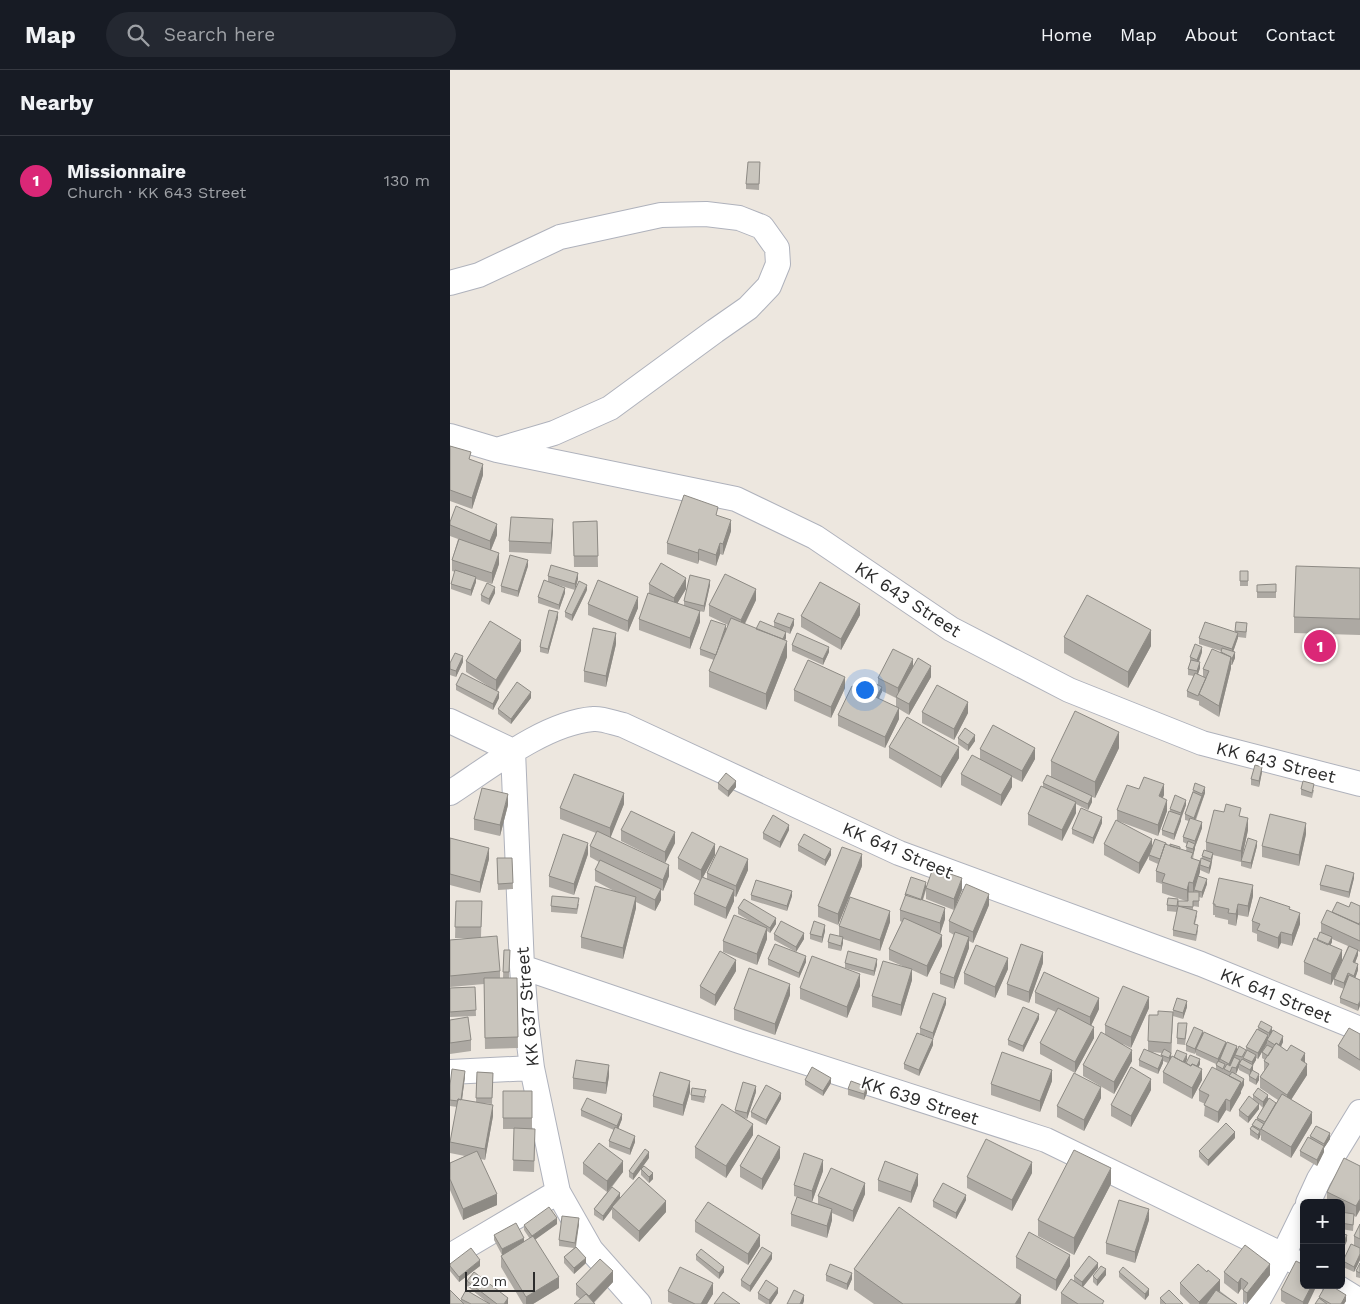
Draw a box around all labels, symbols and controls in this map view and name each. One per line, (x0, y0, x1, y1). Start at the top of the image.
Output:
search box (106, 12, 456, 57)
text: Map (25, 21, 76, 49)
icon: search (124, 21, 152, 49)
text: Search here (164, 23, 275, 46)
text: Home (1041, 24, 1092, 45)
text: Map (1120, 24, 1157, 45)
text: About (1185, 24, 1237, 45)
text: Contact (1265, 24, 1335, 45)
text: Nearby (20, 90, 93, 115)
text: Missionnaire (67, 160, 186, 183)
text: 1 (33, 171, 39, 190)
text: 130 m (384, 171, 430, 190)
text: Church · KK 643 Street (67, 183, 246, 202)
street label: KK 643 Street (851, 557, 965, 641)
pin: 1 (1304, 627, 1336, 665)
your location (852, 677, 878, 703)
street label: KK 643 Street (1214, 737, 1338, 787)
street label: KK 641 Street (839, 817, 957, 883)
street label: KK 637 Street (511, 946, 543, 1068)
street label: KK 641 Street (1217, 963, 1335, 1027)
street label: KK 639 Street (859, 1071, 982, 1129)
map controls (1300, 1199, 1345, 1289)
button: + (1300, 1199, 1345, 1244)
button: − (1300, 1244, 1345, 1289)
scale bar (465, 1269, 535, 1292)
text: 20 m (472, 1273, 507, 1289)

